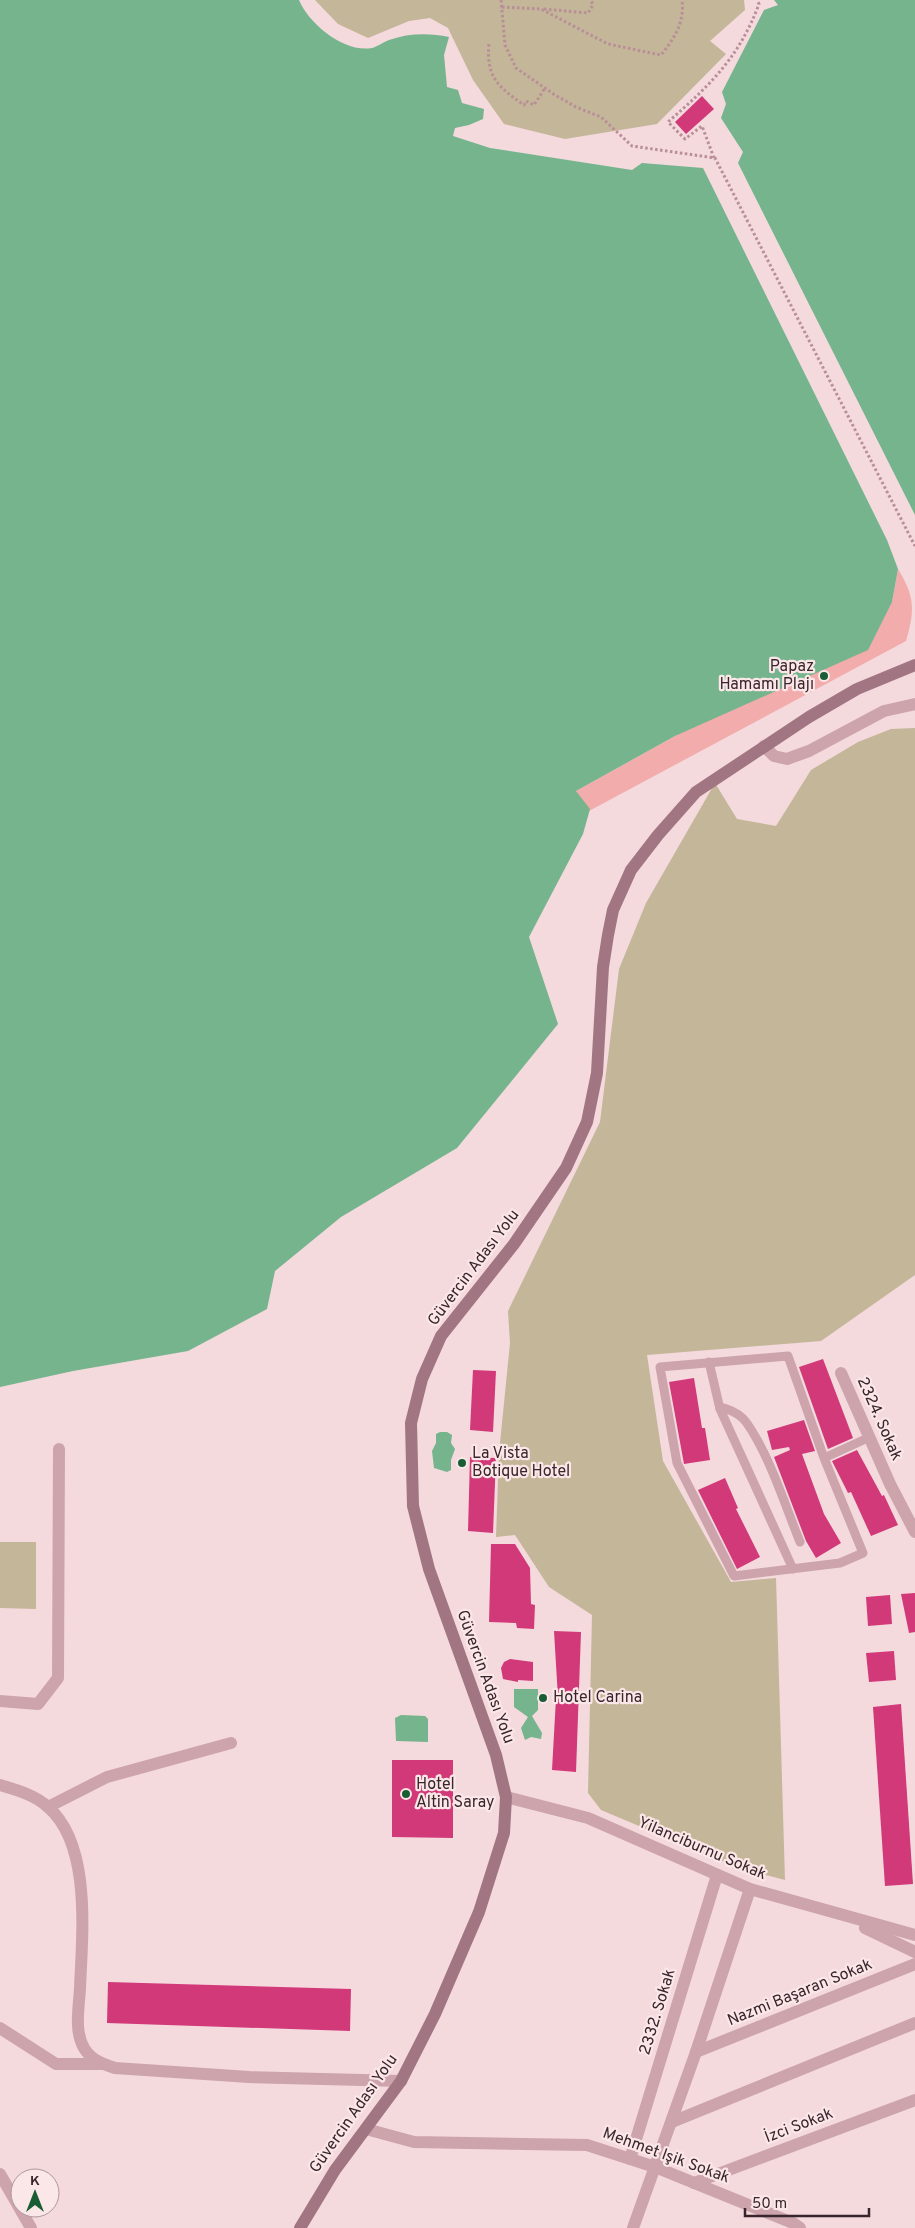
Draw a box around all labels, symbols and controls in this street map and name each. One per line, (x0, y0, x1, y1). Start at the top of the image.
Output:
place label: Papaz Hamamı Plajı (720, 657, 814, 695)
marker: Papaz Hamamı Plajı (818, 670, 830, 682)
street label: Güvercin Adası Yolu (424, 1206, 524, 1330)
street label: 2324. Sokak (852, 1374, 906, 1464)
place label: La Vista Botique Hotel (472, 1444, 570, 1482)
marker: La Vista Botique Hotel (456, 1457, 468, 1469)
street label: Güvercin Adası Yolu (452, 1608, 518, 1746)
place label: Hotel Carina (553, 1688, 642, 1708)
marker: Hotel Carina (537, 1692, 549, 1704)
place label: Hotel Altin Saray (416, 1775, 495, 1813)
marker: Hotel Altin Saray (400, 1788, 412, 1800)
street label: Yilanciburnu Sokak (635, 1813, 769, 1885)
street label: Nazmi Başaran Sokak (725, 1955, 875, 2031)
street label: 2332. Sokak (635, 1966, 681, 2058)
street label: Güvercin Adası Yolu (305, 2051, 403, 2177)
street label: İzci Sokak (762, 2103, 836, 2148)
street label: Mehmet Işik Sokak (600, 2124, 732, 2188)
north arrow (10, 2168, 60, 2218)
text: K (30, 2173, 40, 2190)
scale bar (745, 2186, 869, 2218)
text: 50 m (752, 2195, 787, 2214)

